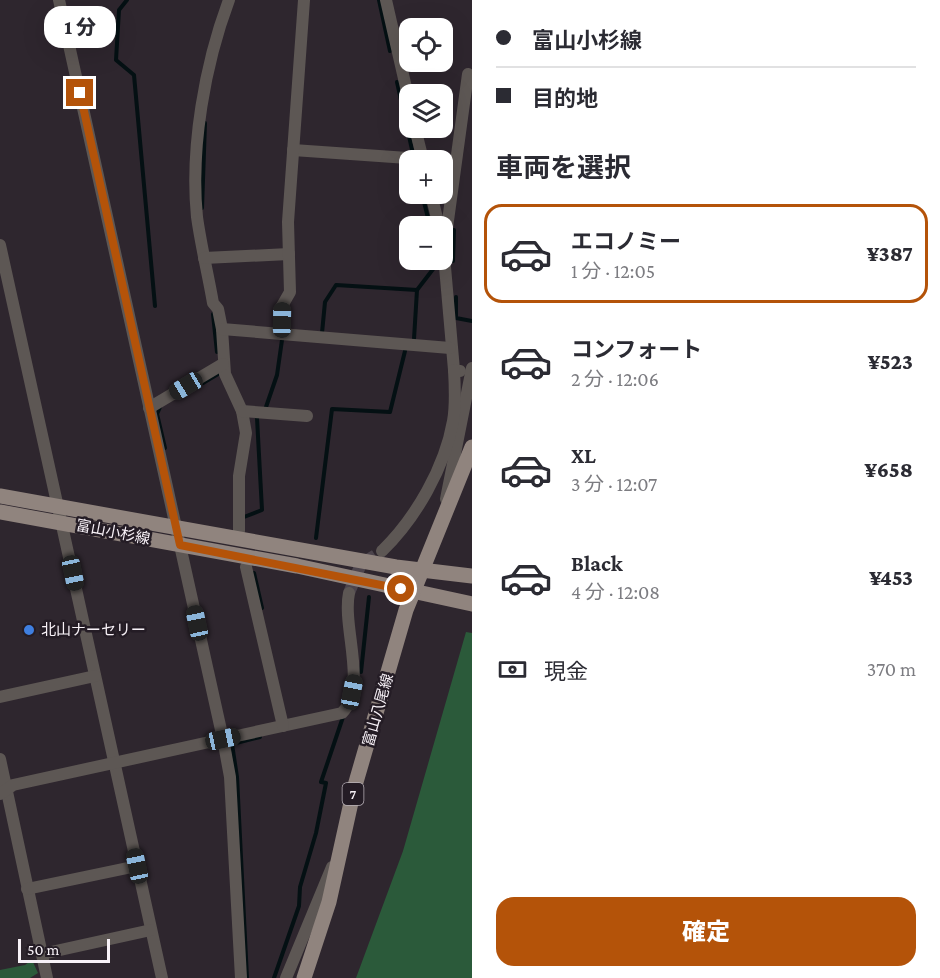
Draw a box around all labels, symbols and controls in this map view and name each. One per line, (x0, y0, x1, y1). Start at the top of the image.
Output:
callout: 1 分 (44, 6, 116, 48)
text: 1 分 (64, 16, 96, 38)
map controls (399, 18, 453, 270)
button: locate (399, 18, 453, 72)
text: 富山小杉線 (532, 28, 642, 53)
route end (66, 79, 93, 106)
button: layers (399, 84, 453, 138)
text: 目的地 (532, 86, 598, 111)
button: + (399, 150, 453, 204)
text: 車両を選択 (496, 153, 631, 183)
button: − (399, 216, 453, 270)
icon: car (499, 227, 553, 281)
text: エコノミー (571, 229, 681, 254)
text: ¥387 (867, 241, 913, 266)
text: 1 分 · 12:05 (571, 260, 655, 282)
car (273, 302, 291, 338)
icon: car (499, 335, 553, 389)
text: コンフォート (571, 337, 702, 362)
text: ¥523 (868, 349, 913, 374)
text: 2 分 · 12:06 (571, 368, 659, 390)
car (166, 369, 206, 403)
icon: car (499, 443, 553, 497)
text: XL (571, 443, 596, 468)
text: ¥658 (864, 457, 913, 482)
text: 3 分 · 12:07 (571, 473, 657, 495)
street label: 富山小杉線 (75, 517, 151, 547)
icon: car (499, 551, 553, 605)
text: Black (571, 551, 623, 576)
car (60, 554, 86, 592)
text: ¥453 (869, 565, 913, 590)
route start (387, 575, 414, 602)
text: 4 分 · 12:08 (571, 581, 660, 603)
car (184, 604, 210, 642)
place label: 北山ナーセリー (41, 621, 146, 638)
marker: 北山ナーセリー (22, 623, 36, 637)
icon: cash (496, 653, 529, 686)
text: 370 m (867, 658, 916, 680)
text: 現金 (544, 659, 588, 684)
street label: 富山八尾線 (360, 672, 396, 748)
car (340, 673, 364, 711)
car (204, 726, 242, 752)
road number: 7 (342, 783, 364, 805)
car (124, 847, 150, 885)
button: 確定 (496, 897, 916, 966)
scale bar (18, 936, 110, 964)
text: 50 m (27, 941, 59, 958)

